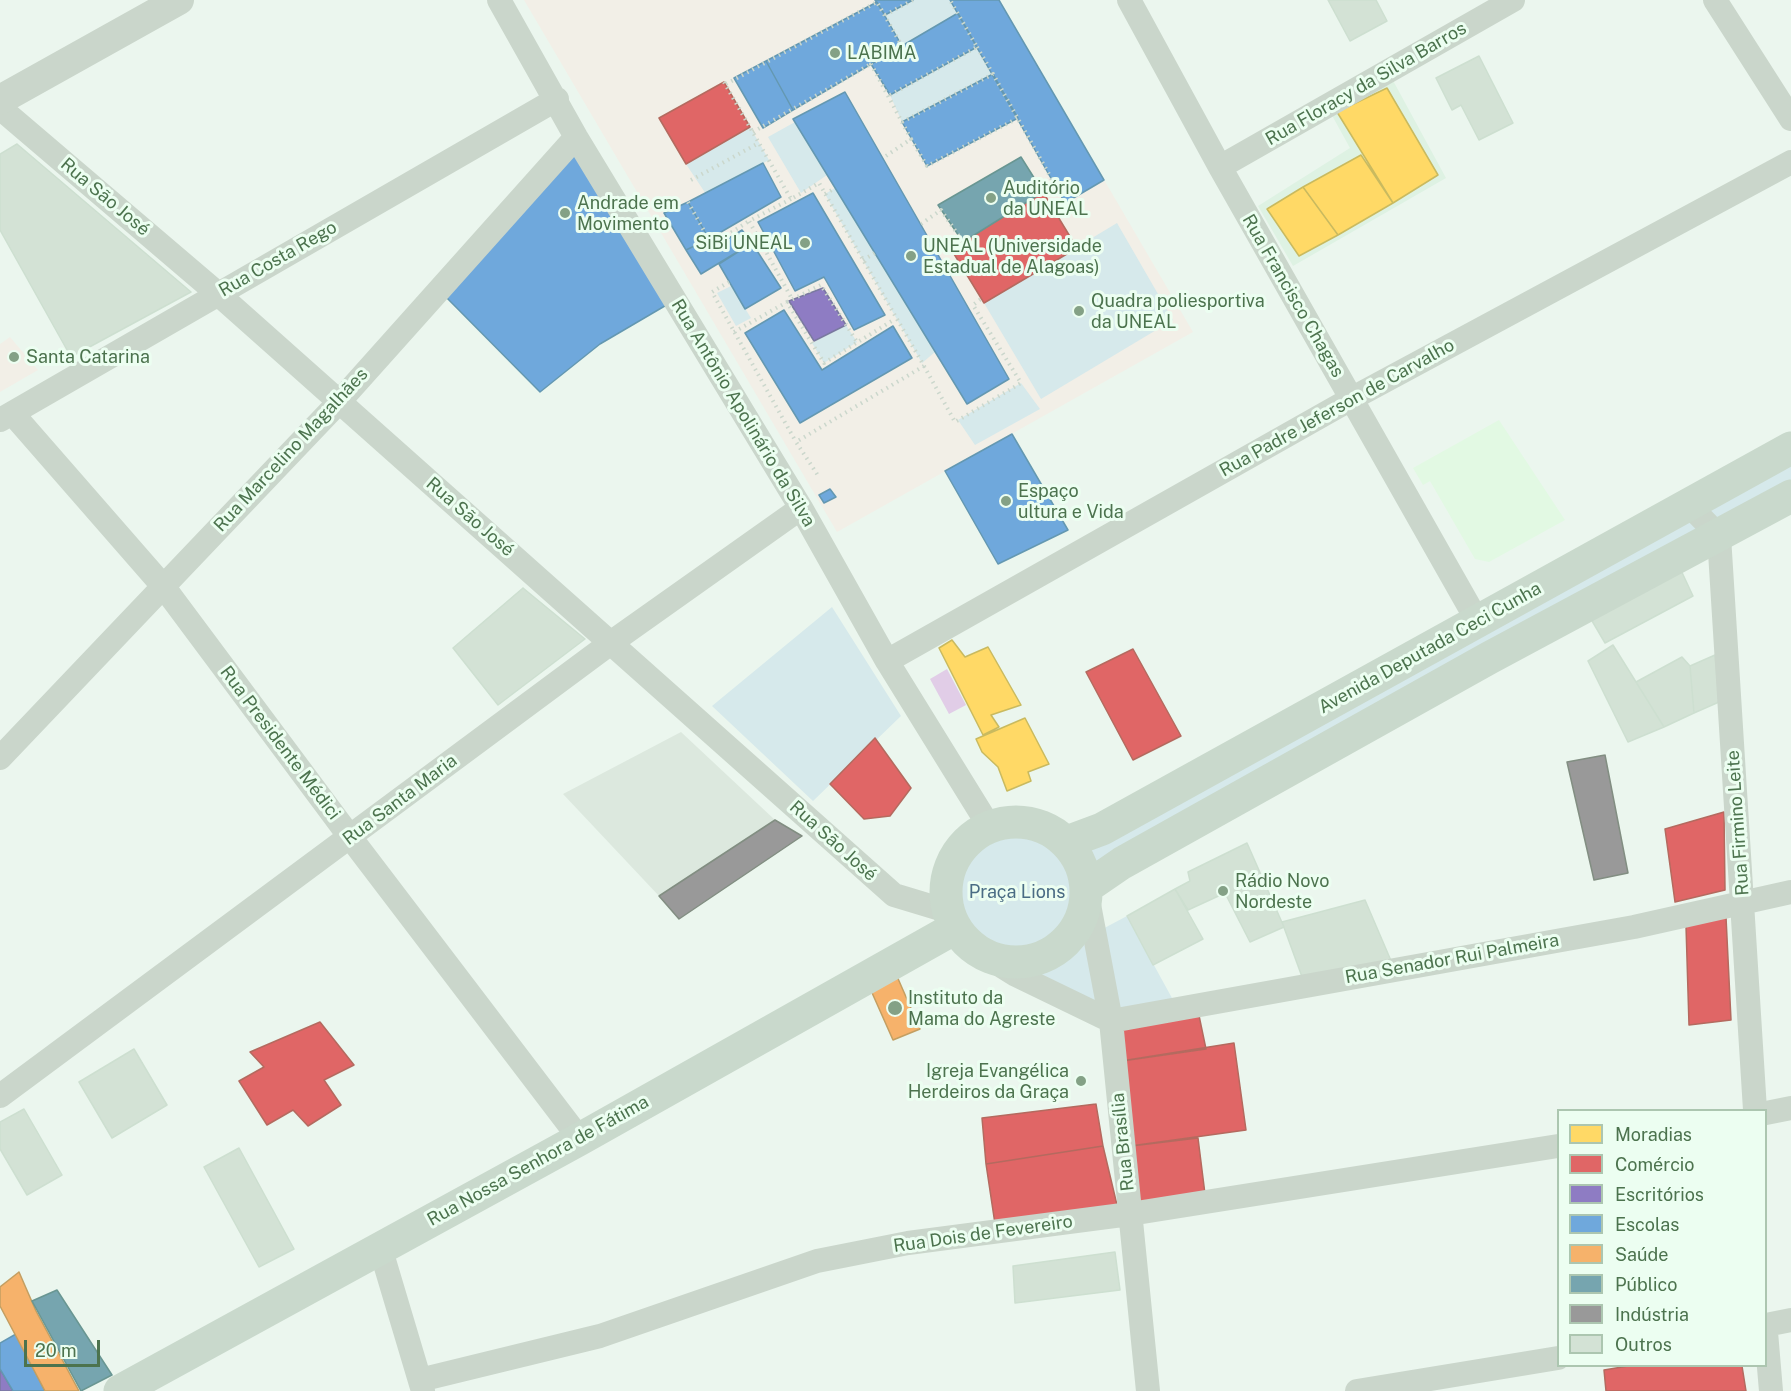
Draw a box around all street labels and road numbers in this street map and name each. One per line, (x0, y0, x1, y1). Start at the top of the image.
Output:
street label: Rua Floracy da Silva Barros (1262, 18, 1470, 150)
street label: Rua São José (56, 153, 154, 241)
street label: Rua Francisco Chagas (1237, 211, 1349, 381)
street label: Rua Costa Rego (215, 217, 341, 301)
street label: Rua Antônio Apolinário da Silva (666, 295, 820, 531)
street label: Rua Padre Jeferson de Carvalho (1216, 334, 1458, 482)
street label: Rua Marcelino Magalhães (209, 364, 373, 536)
street label: Rua São José (422, 473, 518, 561)
street label: Avenida Deputada Ceci Cunha (1315, 578, 1545, 718)
street label: Rua Presidente Médici (215, 662, 345, 824)
street label: Rua Santa Maria (339, 750, 461, 850)
street label: Rua Firmino Leite (1722, 750, 1754, 896)
street label: Rua São José (785, 796, 881, 886)
street label: Rua Senador Rui Palmeira (1343, 930, 1561, 988)
street label: Rua Nossa Senhora de Fátima (424, 1091, 652, 1231)
street label: Rua Brasília (1107, 1092, 1139, 1192)
street label: Rua Dois de Fevereiro (892, 1211, 1074, 1257)

